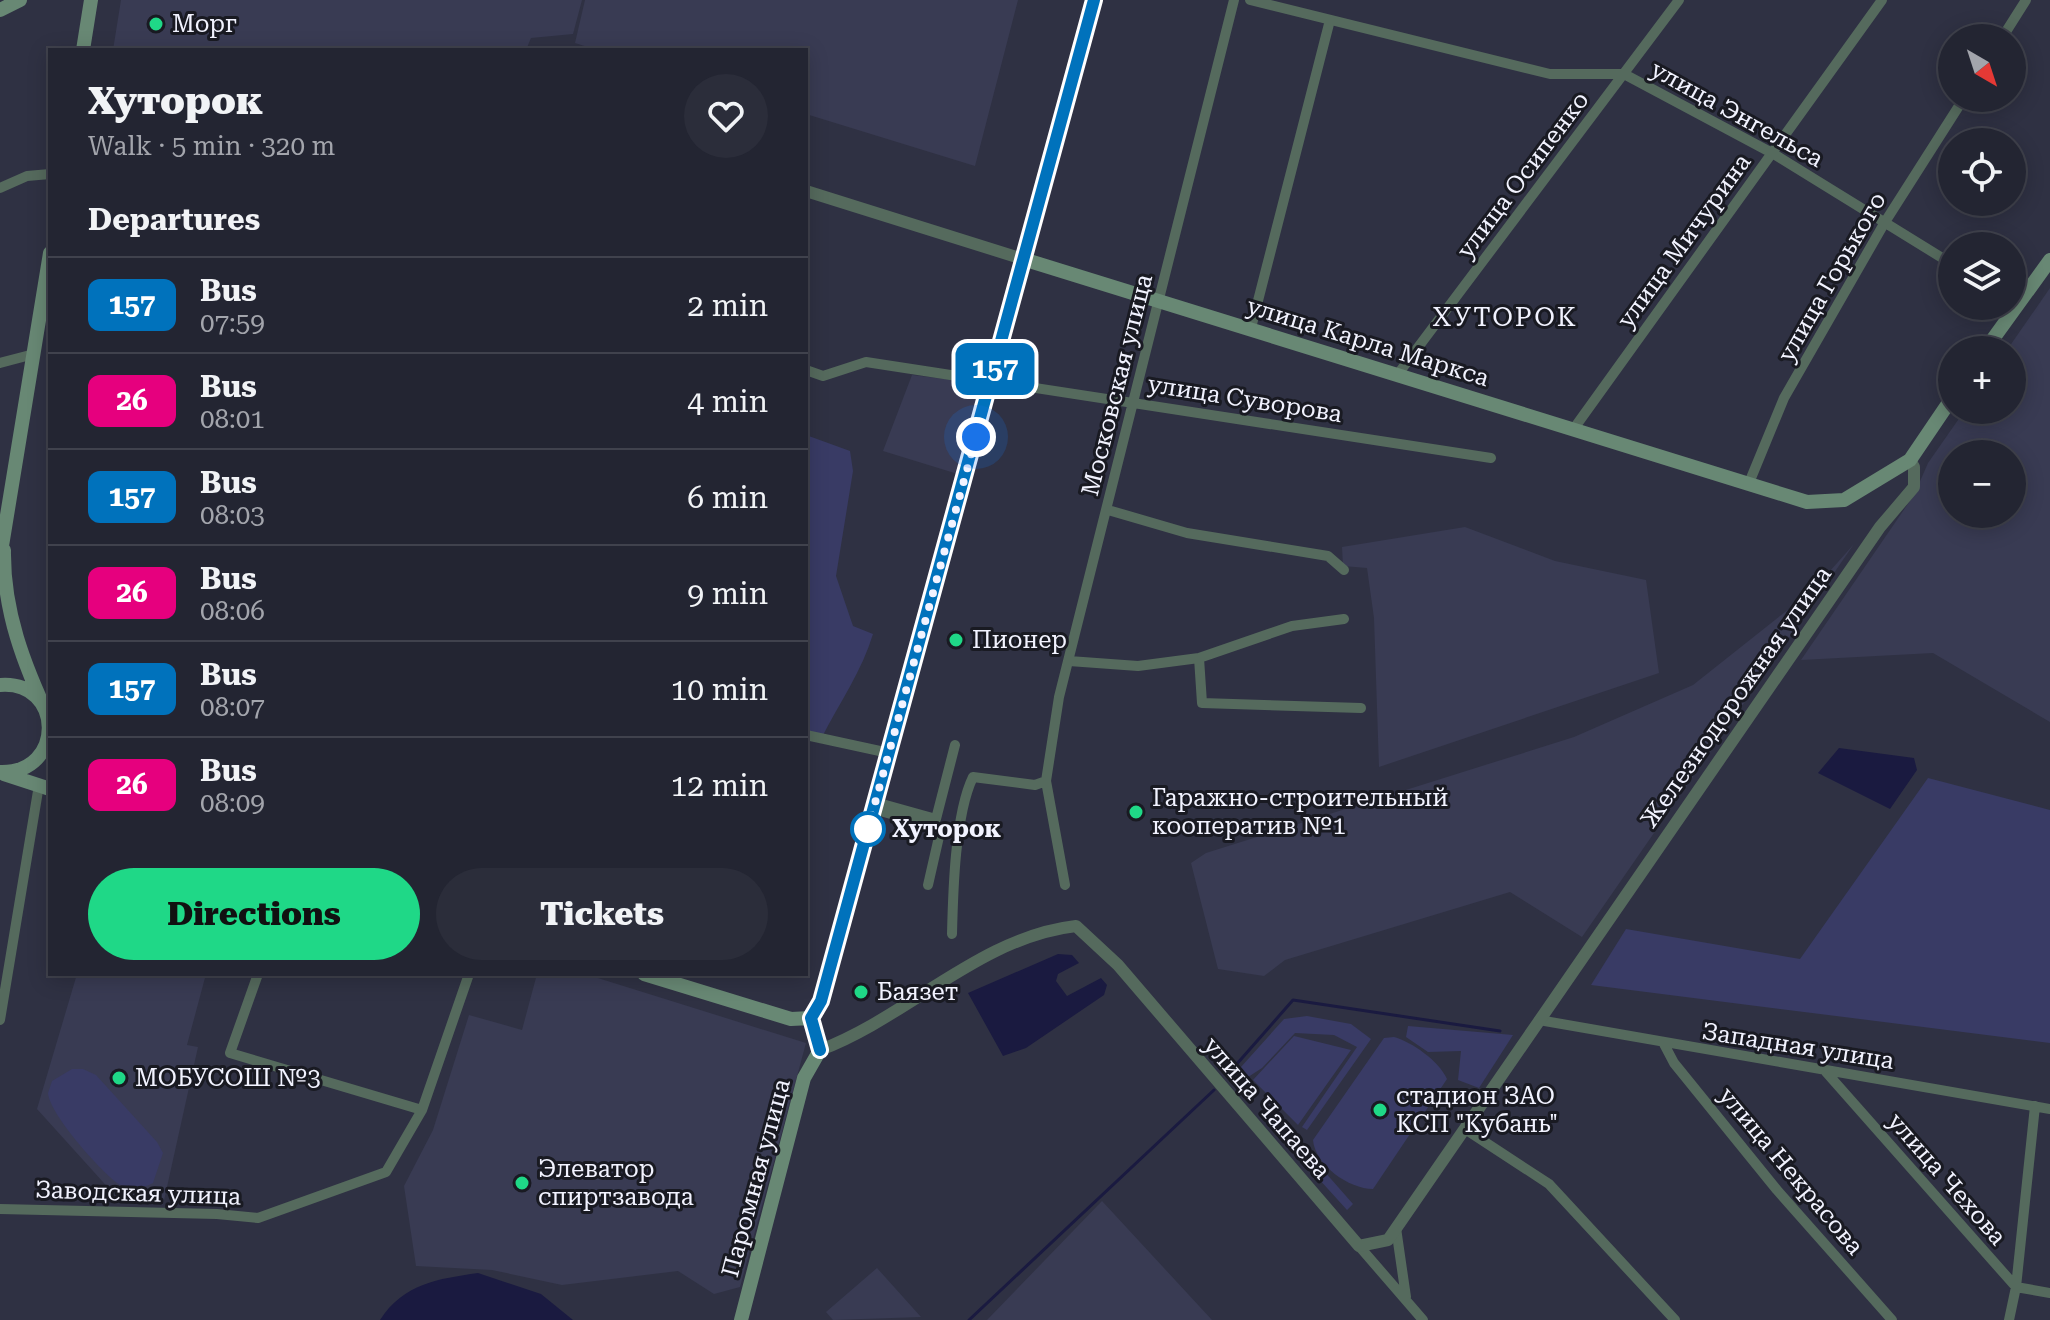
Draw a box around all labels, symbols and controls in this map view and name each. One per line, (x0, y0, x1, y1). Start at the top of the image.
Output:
place label: Морг (172, 10, 237, 38)
marker: Морг (147, 15, 165, 33)
north arrow (1938, 24, 2026, 112)
map controls (1938, 24, 2026, 528)
street label: улица Энгельса (1646, 55, 1828, 173)
button: heart (684, 74, 768, 158)
text: Хуторок (88, 79, 263, 123)
street label: улица Осипенко (1451, 86, 1595, 264)
button: locate (1938, 128, 2026, 216)
text: Walk · 5 min · 320 m (88, 131, 335, 161)
street label: улица Мичурина (1612, 149, 1756, 333)
street label: улица Горького (1772, 187, 1892, 367)
text: Departures (88, 202, 260, 237)
button: layers (1938, 232, 2026, 320)
street label: Московская улица (1076, 271, 1158, 499)
text: Bus (200, 273, 257, 308)
text: 157 (108, 288, 156, 321)
text: 2 min (687, 288, 768, 323)
street label: улица Карла Маркса (1244, 292, 1492, 392)
district label: ХУТОРОК (1432, 302, 1578, 332)
text: 07:59 (200, 308, 265, 338)
button: + (1938, 336, 2026, 424)
line badge: 157 (949, 343, 1041, 395)
text: 157 (971, 352, 1019, 385)
text: Bus (200, 369, 257, 404)
street label: улица Суворова (1146, 370, 1344, 428)
text: 26 (116, 384, 148, 417)
text: 4 min (687, 384, 768, 419)
text: 08:01 (200, 404, 265, 434)
your location (956, 417, 996, 457)
button: − (1938, 440, 2026, 528)
text: Bus (200, 465, 257, 500)
text: 157 (108, 480, 156, 513)
text: 6 min (687, 480, 768, 515)
text: 08:03 (200, 500, 265, 530)
text: Bus (200, 561, 257, 596)
street label: Железнодорожная улица (1635, 561, 1837, 833)
text: 26 (116, 576, 148, 609)
text: 9 min (687, 576, 768, 611)
text: 08:06 (200, 596, 265, 626)
place label: Пионер (972, 626, 1067, 654)
marker: Пионер (947, 631, 965, 649)
text: Bus (200, 657, 257, 692)
text: 157 (108, 672, 156, 705)
text: 10 min (671, 672, 768, 707)
text: 08:07 (200, 692, 265, 722)
text: Bus (200, 753, 257, 788)
text: 26 (116, 768, 148, 801)
text: 12 min (671, 768, 768, 803)
place label: Гаражно-строительный кооператив №1 (1152, 784, 1448, 840)
text: 08:09 (200, 788, 265, 818)
marker: Гаражно-строительный кооператив №1 (1127, 803, 1145, 821)
marker: Хуторок (851, 812, 885, 846)
place label: Хуторок (892, 815, 1001, 843)
button: Directions (88, 868, 420, 960)
button: Tickets (436, 868, 768, 960)
place label: Баязет (877, 978, 958, 1006)
marker: Баязет (852, 983, 870, 1001)
street label: Западная улица (1700, 1017, 1896, 1075)
street label: улица Чапаева (1198, 1031, 1336, 1185)
place label: МОБУСОШ №3 (135, 1064, 321, 1092)
marker: МОБУСОШ №3 (110, 1069, 128, 1087)
street label: Паромная улица (716, 1076, 796, 1280)
place label: стадион ЗАО КСП "Кубань" (1396, 1082, 1558, 1138)
street label: улица Некрасова (1713, 1082, 1869, 1260)
marker: стадион ЗАО КСП "Кубань" (1371, 1101, 1389, 1119)
street label: улица Чехова (1882, 1107, 2012, 1251)
place label: Элеватор спиртзавода (538, 1155, 694, 1211)
marker: Элеватор спиртзавода (513, 1174, 531, 1192)
street label: Заводская улица (34, 1175, 242, 1211)

